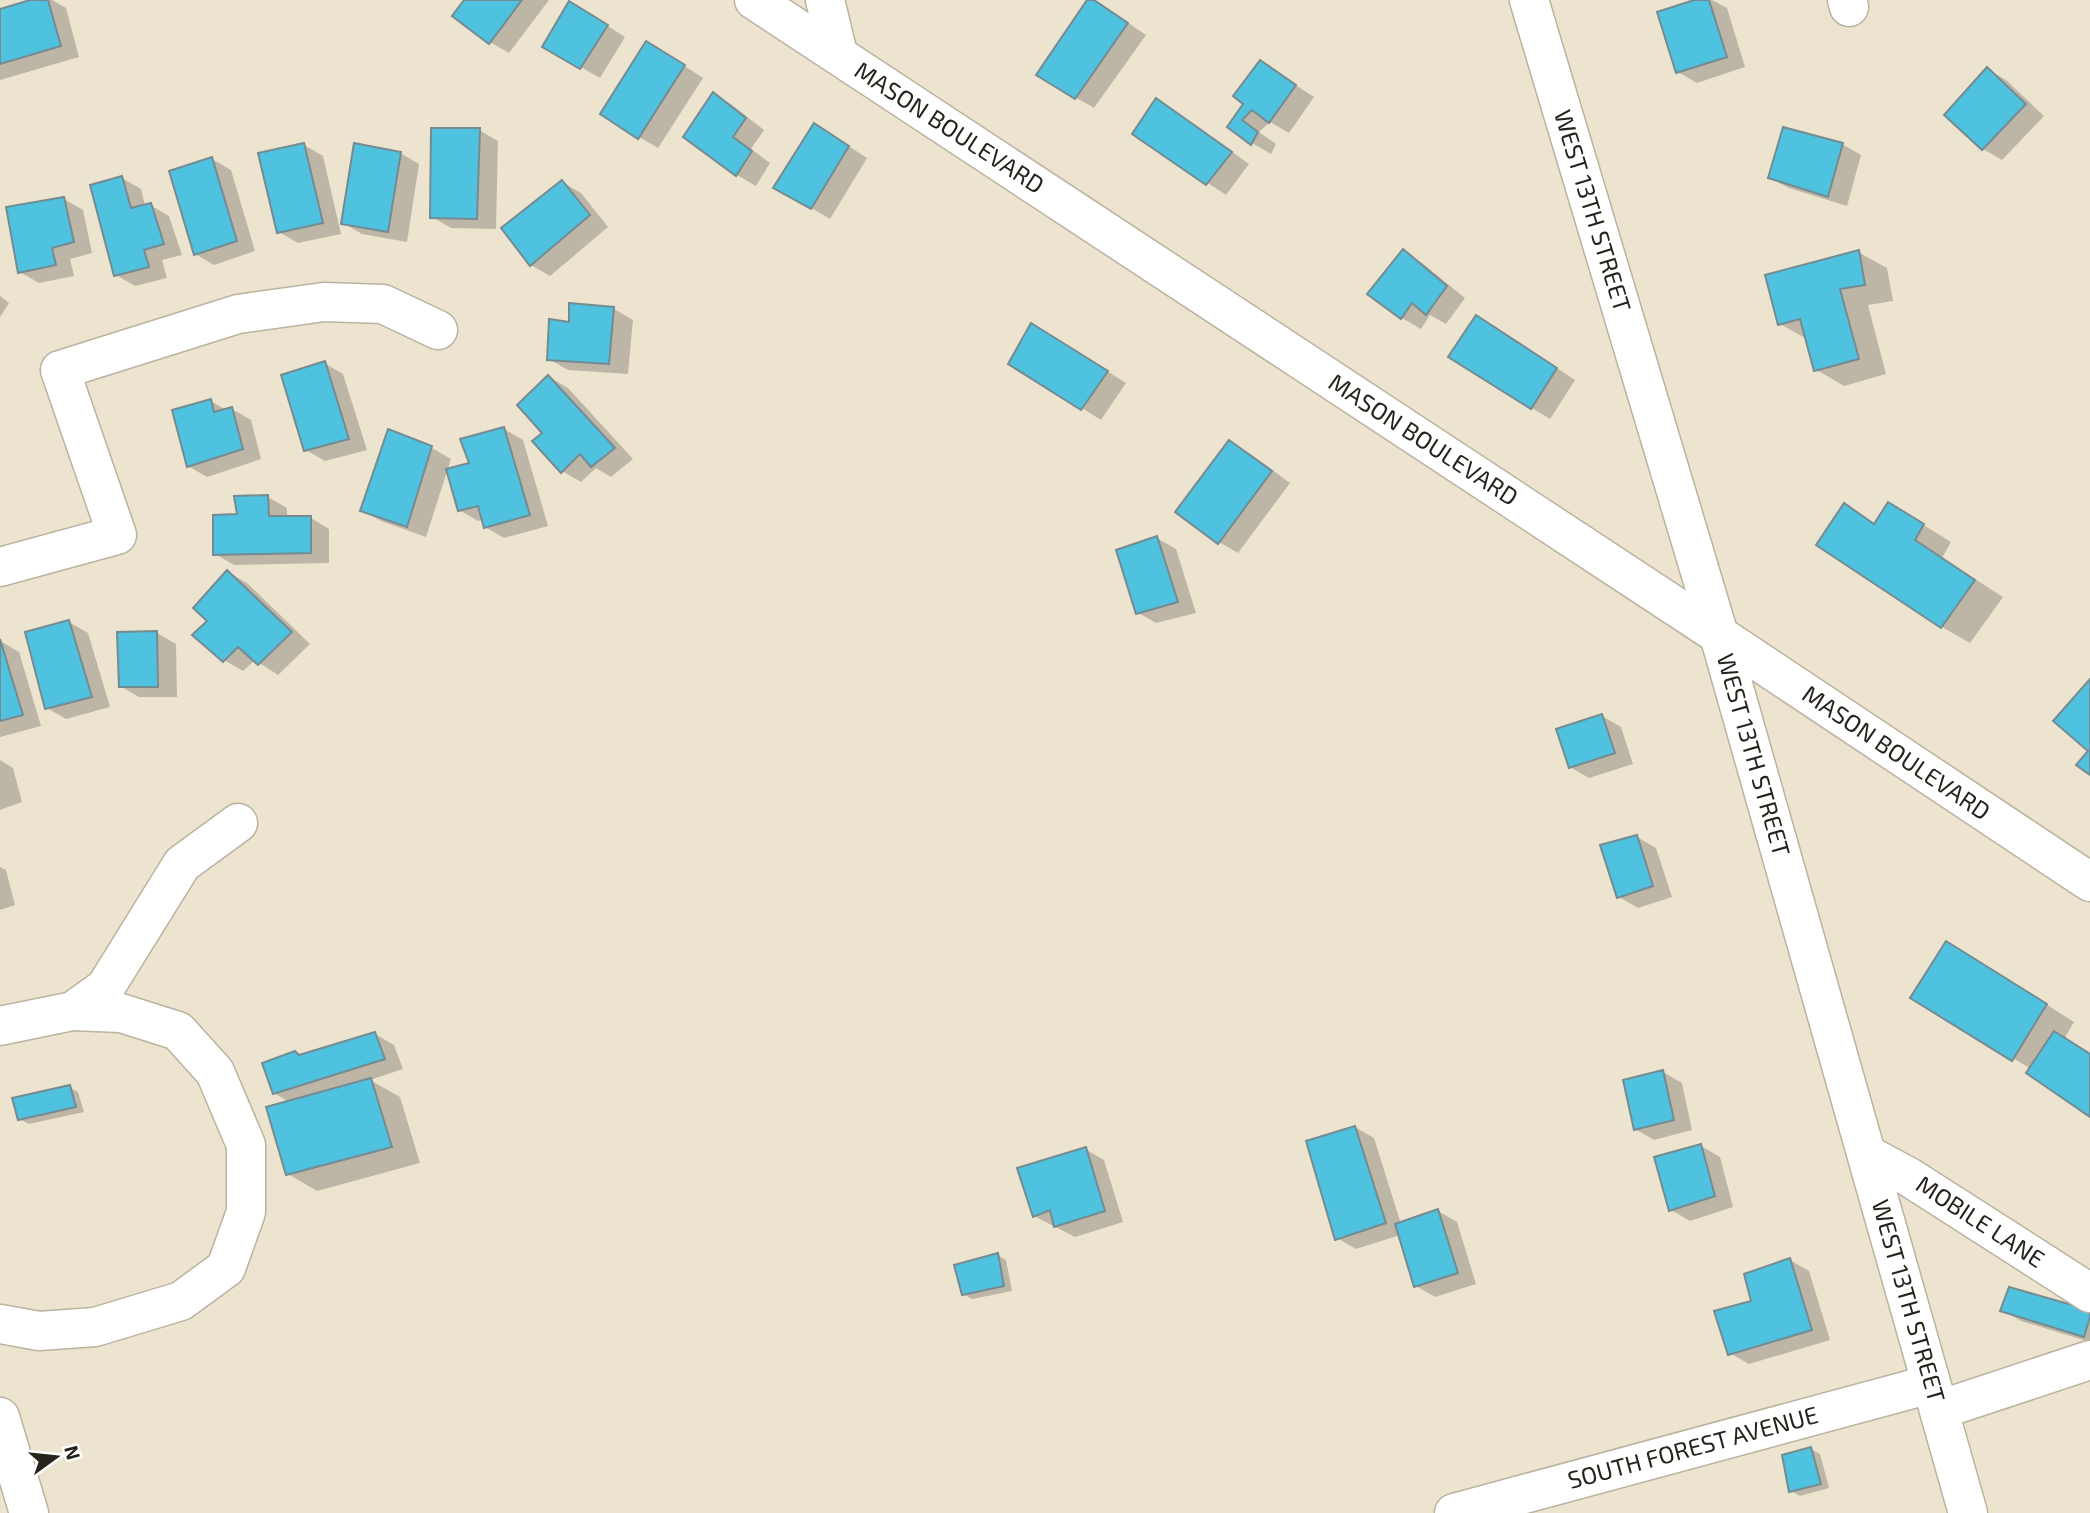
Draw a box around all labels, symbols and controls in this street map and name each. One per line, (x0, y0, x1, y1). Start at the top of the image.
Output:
street label: MASON BOULEVARD (850, 55, 1050, 199)
street label: WEST 13TH STREET (1549, 106, 1638, 315)
street label: MASON BOULEVARD (1324, 367, 1524, 511)
street label: WEST 13TH STREET (1712, 650, 1797, 859)
street label: MASON BOULEVARD (1798, 678, 1996, 825)
street label: MOBILE LANE (1911, 1169, 2050, 1273)
street label: WEST 13TH STREET (1867, 1196, 1952, 1405)
street label: SOUTH FOREST AVENUE (1564, 1399, 1821, 1494)
north arrow (21, 1422, 91, 1492)
text: N (60, 1443, 86, 1462)

